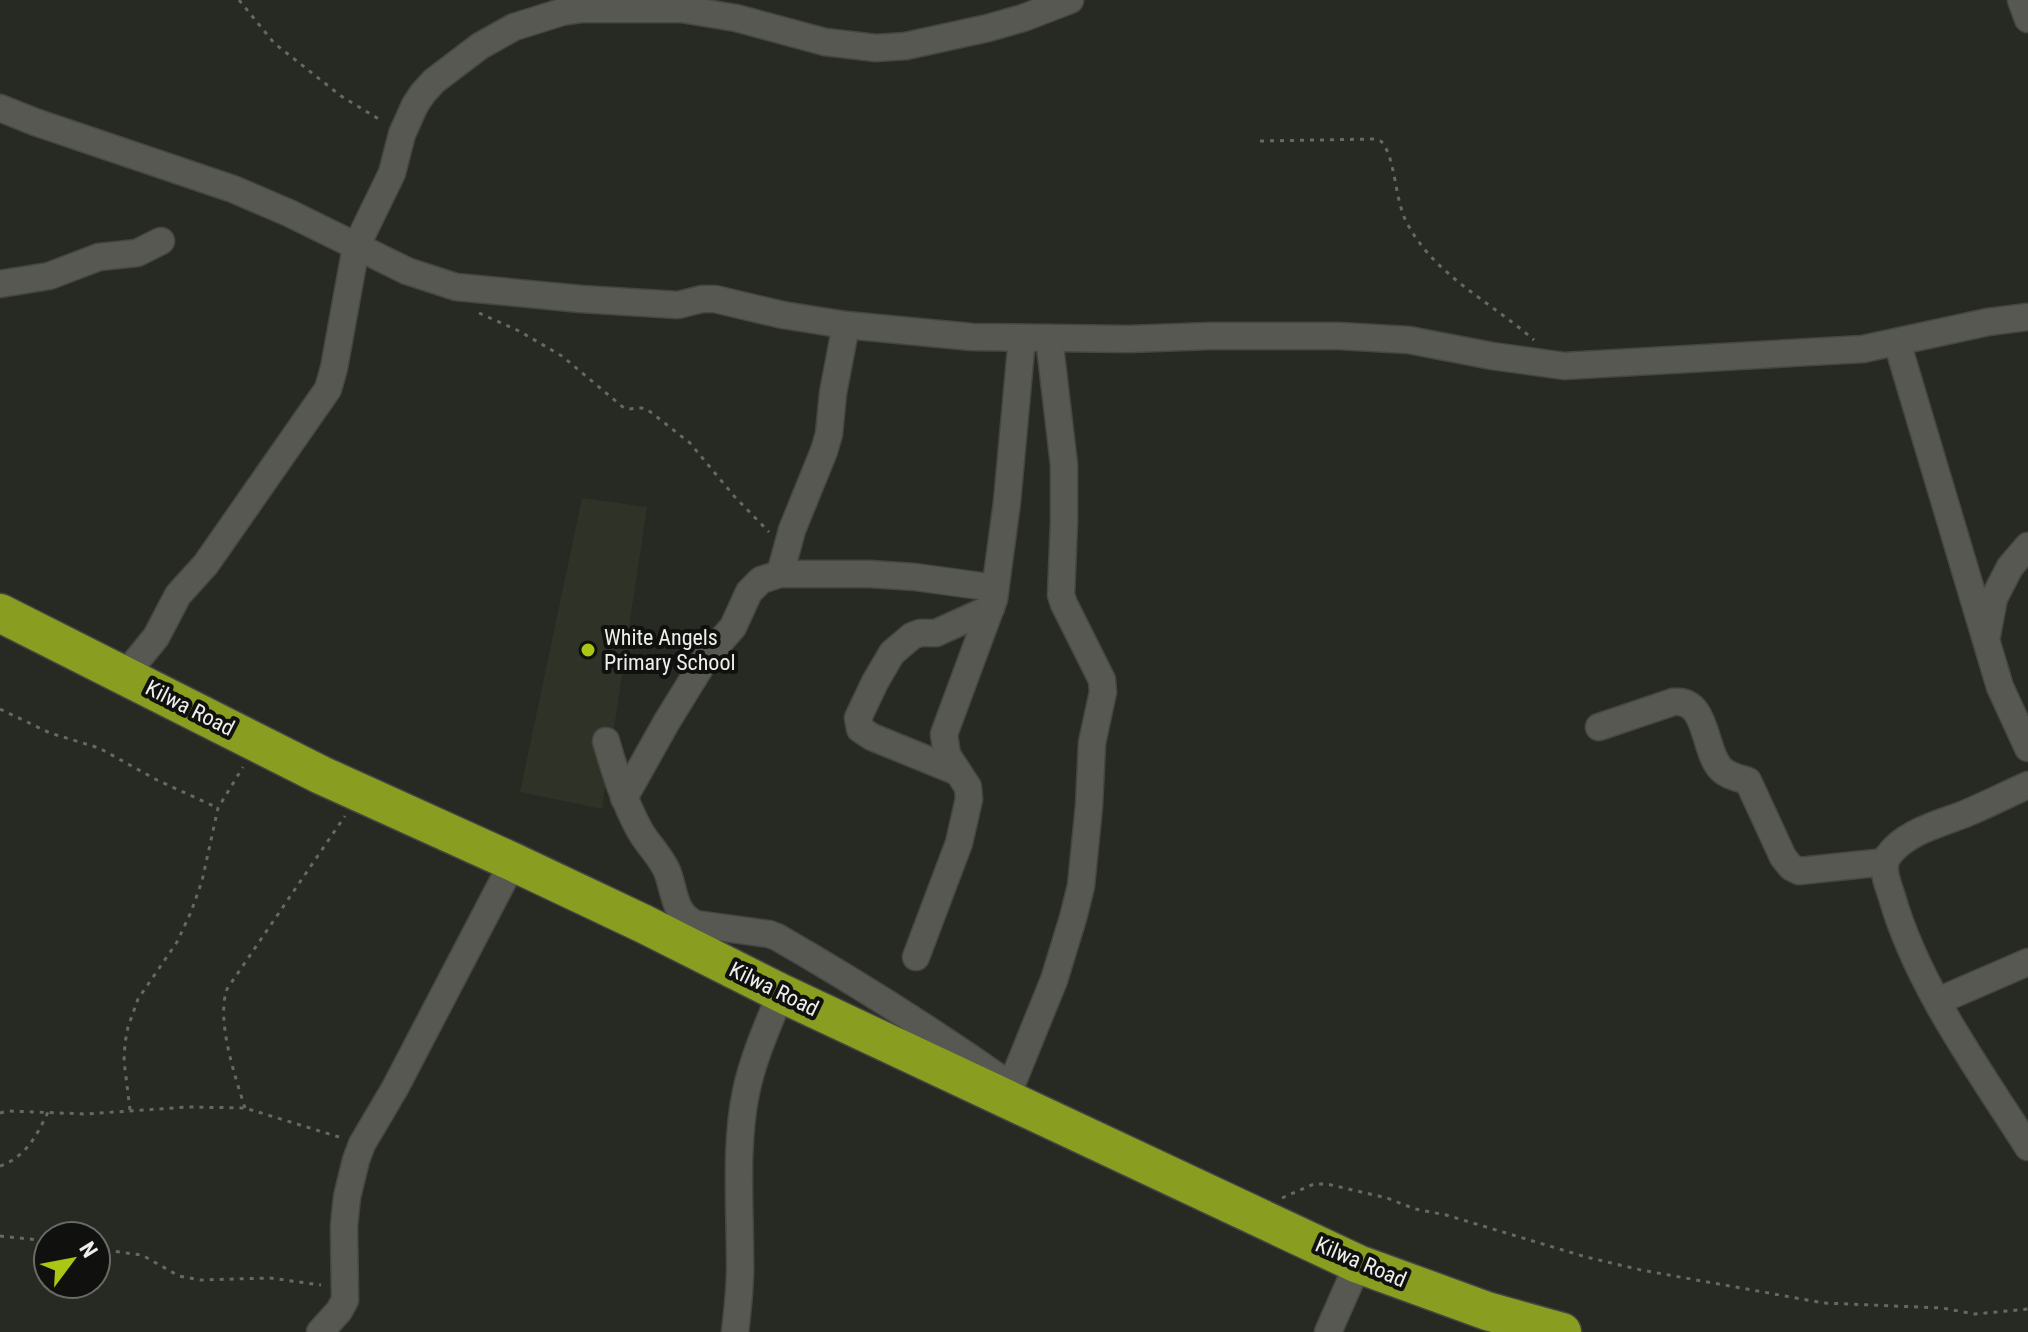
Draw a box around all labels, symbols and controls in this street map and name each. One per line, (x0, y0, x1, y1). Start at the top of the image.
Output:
place label: White Angels Primary School (604, 625, 735, 675)
marker: White Angels Primary School (579, 641, 597, 659)
street label: Kilwa Road (141, 675, 239, 741)
street label: Kilwa Road (725, 957, 823, 1021)
north arrow (32, 1220, 112, 1300)
street label: Kilwa Road (1312, 1232, 1410, 1292)
text: N (74, 1237, 103, 1262)

